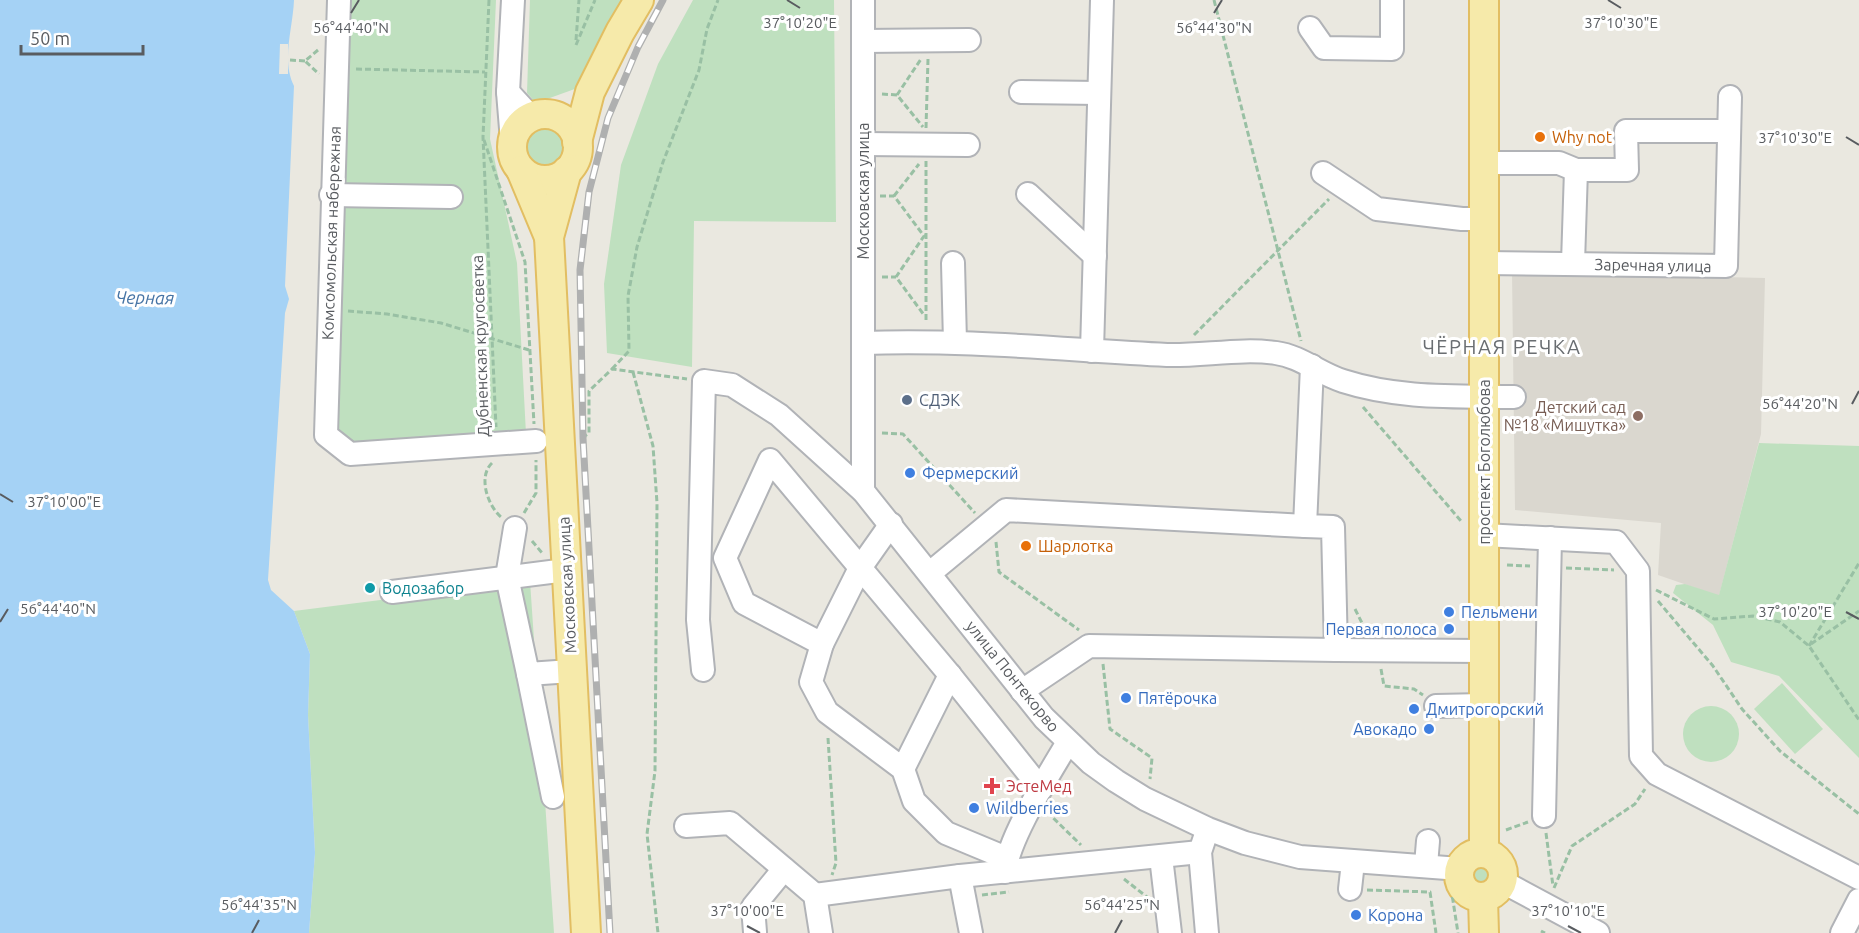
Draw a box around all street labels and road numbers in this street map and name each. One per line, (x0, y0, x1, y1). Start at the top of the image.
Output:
street label: Московская улица (854, 123, 872, 259)
street label: Комсомольская набережная (318, 126, 344, 340)
street label: Дубненская кругосветка (468, 255, 492, 437)
street label: Заречная улица (1594, 255, 1712, 275)
street label: проспект Боголюбова (1475, 379, 1493, 545)
street label: Московская улица (554, 516, 580, 654)
street label: улица Понтекорво (963, 617, 1063, 735)

